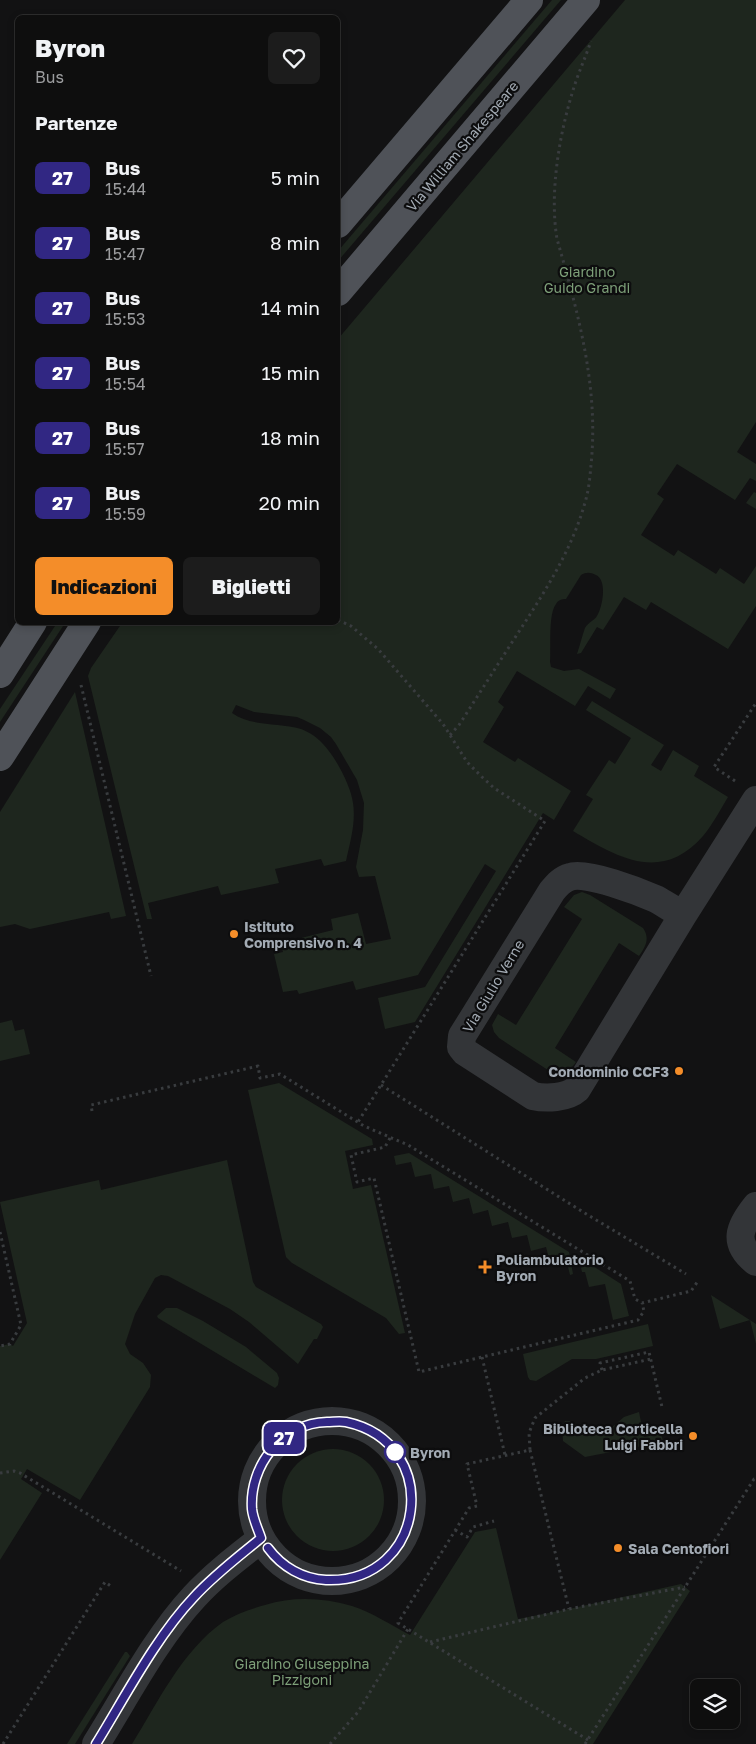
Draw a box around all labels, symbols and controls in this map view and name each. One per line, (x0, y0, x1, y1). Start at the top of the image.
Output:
button: heart (268, 32, 320, 84)
text: Byron (35, 33, 105, 62)
text: Bus (35, 67, 64, 87)
street label: Via William Shakespeare (402, 77, 522, 215)
text: Partenze (35, 111, 117, 134)
text: Bus (105, 156, 140, 179)
text: 5 min (271, 166, 320, 189)
text: 27 (52, 167, 73, 189)
text: 15:44 (105, 179, 146, 199)
text: Bus (105, 221, 140, 244)
text: 8 min (270, 231, 320, 254)
text: 27 (52, 232, 73, 254)
text: 15:47 (105, 244, 145, 264)
park label: Giardino Guido Grandi (544, 263, 630, 296)
text: Bus (105, 286, 140, 309)
text: 14 min (261, 296, 320, 319)
text: 27 (52, 297, 73, 319)
text: 15:53 (105, 309, 145, 329)
text: Bus (105, 351, 140, 374)
text: 15 min (261, 361, 320, 384)
text: 27 (52, 362, 73, 384)
text: 15:54 (105, 374, 146, 394)
text: Bus (105, 416, 140, 439)
text: 18 min (261, 426, 320, 449)
text: 27 (52, 427, 73, 449)
text: 15:57 (105, 439, 145, 459)
text: Bus (105, 481, 140, 504)
text: 20 min (259, 491, 320, 514)
text: 27 (52, 492, 73, 514)
text: 15:59 (105, 504, 146, 524)
button: Indicazioni (35, 557, 173, 615)
button: Biglietti (183, 557, 320, 615)
place label: Istituto Comprensivo n. 4 (244, 918, 362, 951)
marker: Istituto Comprensivo n. 4 (228, 928, 240, 940)
street label: Via Giulio Verne (459, 936, 527, 1036)
place label: Condominio CCF3 (548, 1063, 669, 1080)
marker: Condominio CCF3 (673, 1065, 685, 1077)
place label: Poliambulatorio Byron (496, 1251, 604, 1284)
marker: Poliambulatorio Byron (478, 1260, 492, 1274)
place label: Biblioteca Corticella Luigi Fabbri (543, 1420, 683, 1453)
line badge: 27 (262, 1422, 306, 1454)
text: 27 (274, 1427, 294, 1449)
marker: Biblioteca Corticella Luigi Fabbri (687, 1430, 699, 1442)
marker: Byron (384, 1441, 406, 1463)
place label: Byron (410, 1444, 450, 1461)
place label: Sala Centofiori (628, 1540, 729, 1557)
marker: Sala Centofiori (612, 1542, 624, 1554)
park label: Giardino Giuseppina Pizzigoni (235, 1655, 369, 1688)
map controls (690, 1679, 740, 1729)
button: layers (690, 1679, 740, 1729)

